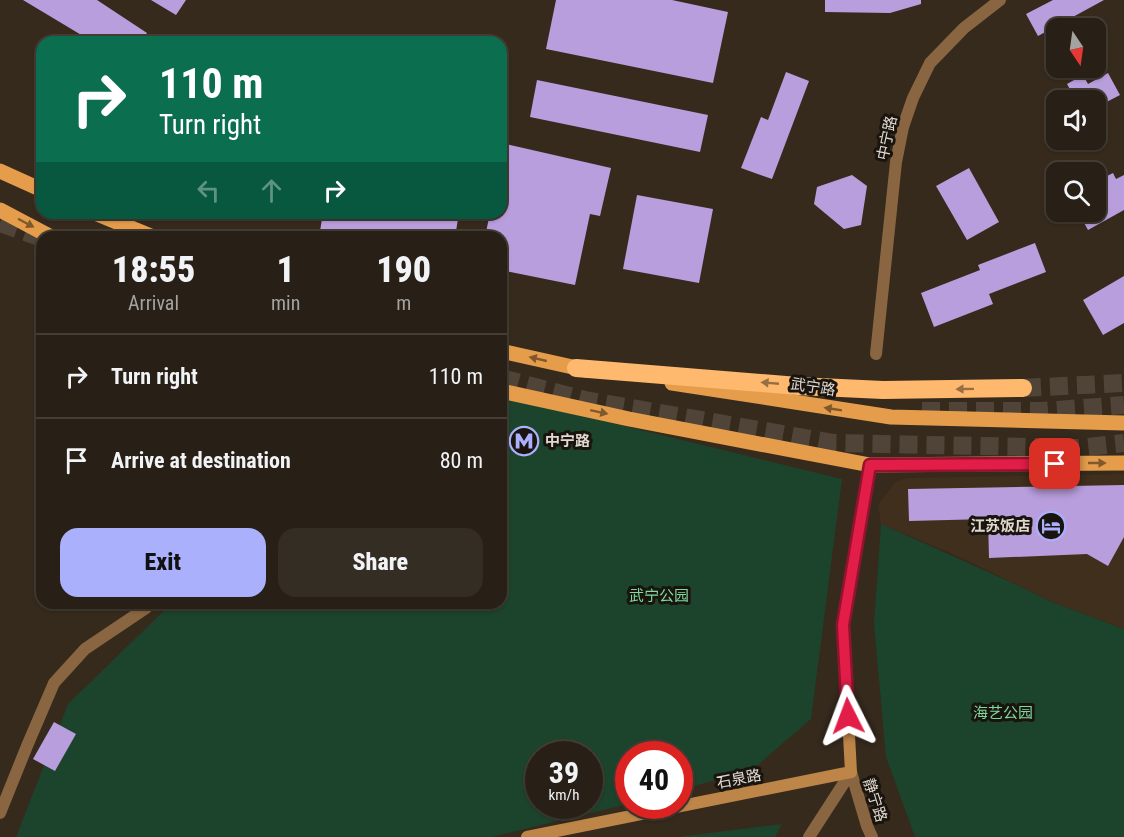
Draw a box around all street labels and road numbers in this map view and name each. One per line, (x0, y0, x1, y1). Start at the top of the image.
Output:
street label: 中宁路 (874, 114, 900, 162)
street label: 武宁路 (789, 375, 837, 399)
street label: 石泉路 (715, 766, 763, 792)
street label: 静宁路 (859, 776, 891, 824)

